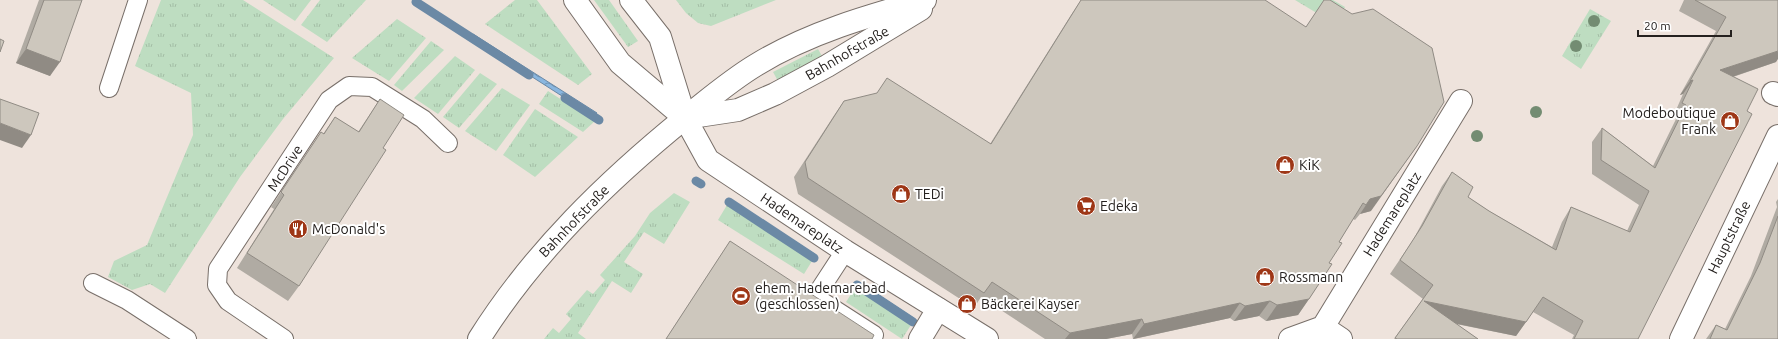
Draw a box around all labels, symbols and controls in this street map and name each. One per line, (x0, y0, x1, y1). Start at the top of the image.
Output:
scale bar (1638, 12, 1731, 38)
text: 20 m (1644, 19, 1671, 32)
street label: Bahnhofstraße (802, 23, 892, 83)
place label: Modeboutique Frank (1623, 105, 1716, 137)
shop icon: Modeboutique Frank (1719, 110, 1741, 132)
street label: McDrive (264, 142, 306, 194)
shop icon: KiK (1274, 154, 1296, 176)
place label: KiK (1299, 157, 1320, 173)
street label: Hademareplatz (1360, 169, 1424, 259)
street label: Bahnhofstraße (536, 182, 612, 260)
shop icon: TEDi (890, 183, 912, 205)
place label: TEDi (915, 186, 944, 202)
street label: Hademareplatz (758, 189, 846, 257)
supermarket icon: Edeka (1075, 195, 1097, 217)
place label: Edeka (1100, 198, 1138, 214)
street label: Hauptstraße (1705, 198, 1753, 276)
restaurant icon: McDonald's (287, 218, 309, 240)
place label: McDonald's (312, 221, 385, 237)
shop icon: Rossmann (1254, 266, 1276, 288)
place label: Rossmann (1279, 269, 1343, 285)
place label: ehem. Hademarebad (geschlossen) (755, 280, 886, 312)
sports icon: ehem. Hademarebad (geschlossen) (730, 285, 752, 307)
shop icon: Bäckerei Kayser (956, 293, 978, 315)
place label: Bäckerei Kayser (981, 296, 1080, 312)

